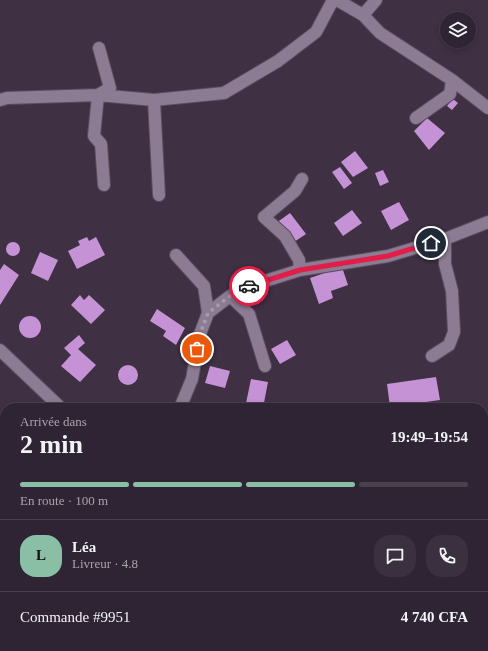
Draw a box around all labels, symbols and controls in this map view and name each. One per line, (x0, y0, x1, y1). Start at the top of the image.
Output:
map controls (440, 12, 476, 48)
button: layers (440, 12, 476, 48)
pin (414, 226, 448, 260)
icon: home (420, 232, 442, 254)
courier (229, 266, 269, 306)
icon: car (238, 275, 260, 297)
pin (180, 332, 214, 366)
icon: bag (186, 338, 208, 360)
text: Arrivée dans (20, 414, 87, 429)
text: 19:49–19:54 (391, 429, 468, 445)
text: 2 min (20, 430, 83, 459)
text: En route · 100 m (20, 493, 108, 508)
button: chat (374, 535, 416, 577)
button: phone (426, 535, 468, 577)
text: Léa (72, 539, 96, 555)
text: L (36, 547, 46, 563)
text: Livreur · 4.8 (72, 556, 138, 571)
text: Commande #9951 (20, 609, 130, 625)
text: 4 740 CFA (401, 609, 468, 625)

